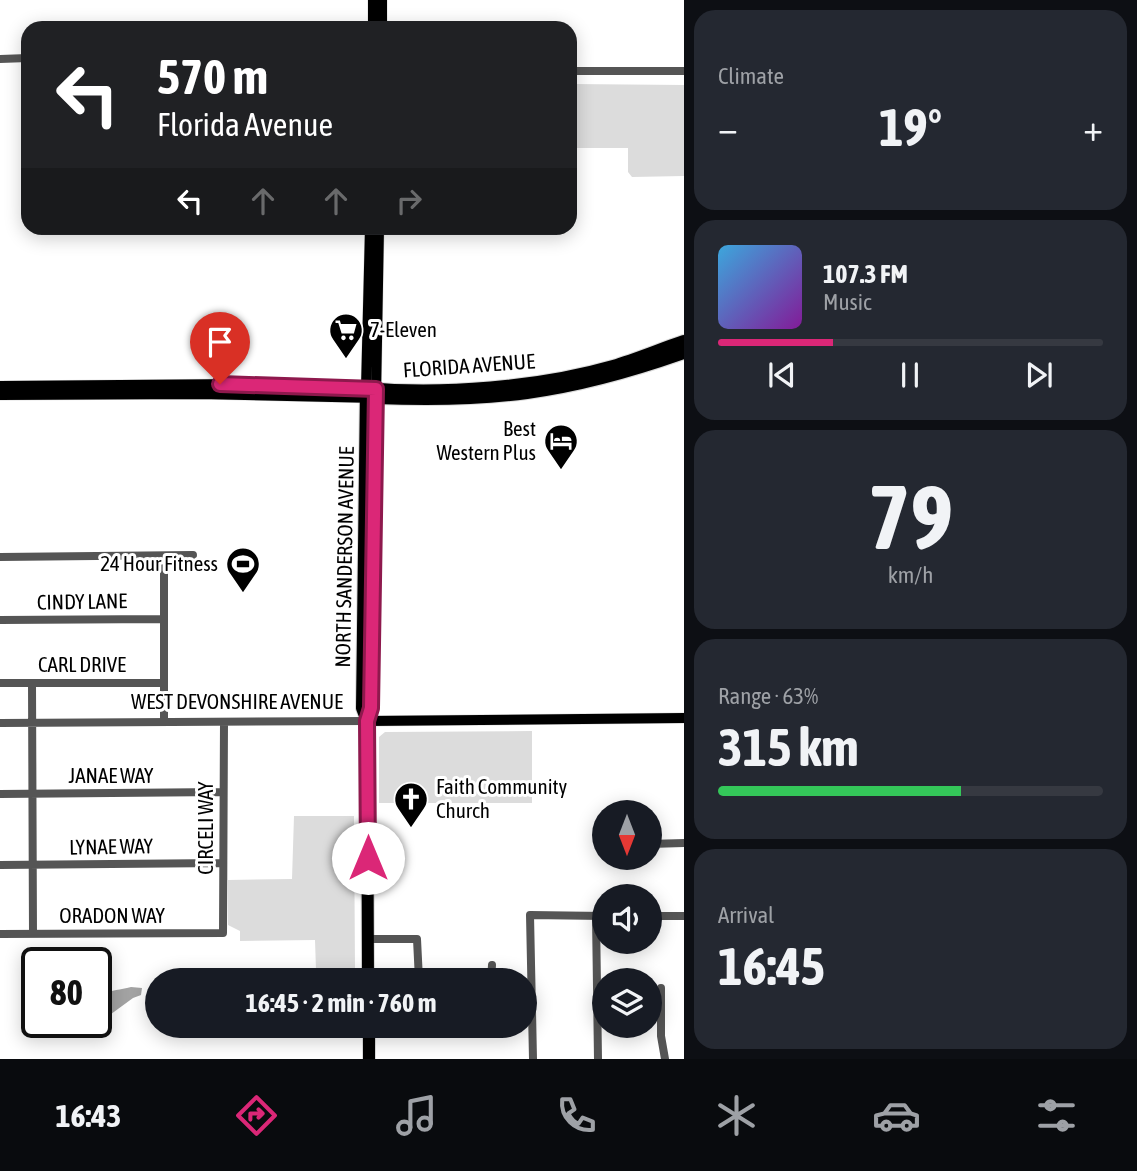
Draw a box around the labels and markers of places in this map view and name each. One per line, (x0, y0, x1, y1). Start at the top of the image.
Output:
supermarket icon: 7-Eleven (327, 311, 365, 360)
pin (190, 312, 250, 384)
place label: 7-Eleven (370, 317, 437, 341)
place label: Best Western Plus (436, 416, 536, 464)
hotel icon: Best Western Plus (542, 422, 580, 471)
sports icon: 24 Hour Fitness (224, 545, 262, 594)
place label: 24 Hour Fitness (100, 551, 218, 575)
place label: Faith Community Church (436, 774, 568, 822)
church icon: Faith Community Church (392, 780, 430, 829)

